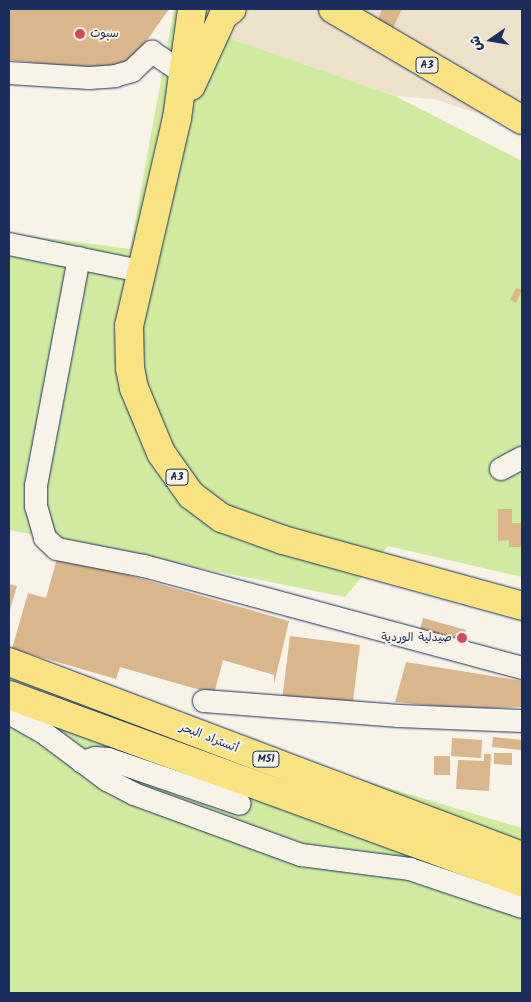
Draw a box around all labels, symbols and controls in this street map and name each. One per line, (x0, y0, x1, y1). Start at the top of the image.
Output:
north arrow (466, 15, 516, 65)
place label: سبوت (90, 27, 119, 41)
marker: سبوت (74, 28, 86, 40)
text: ش (464, 33, 489, 53)
road number: A3 (414, 56, 440, 74)
road number: A3 (164, 468, 190, 486)
place label: صيدلية الوردية (381, 631, 452, 645)
marker: صيدلية الوردية (456, 632, 468, 644)
street label: أتستراد البحر (178, 720, 240, 756)
road number: M51 (252, 751, 280, 768)

